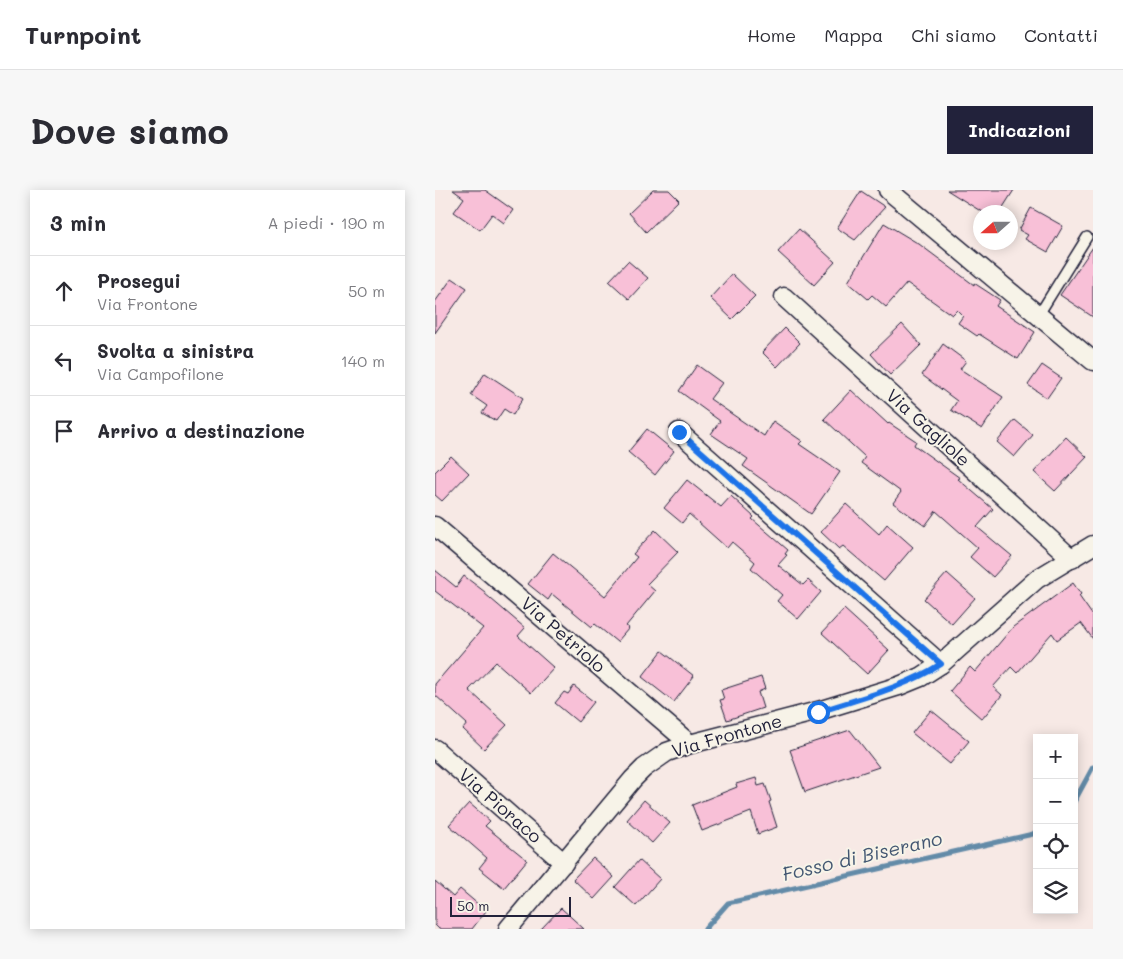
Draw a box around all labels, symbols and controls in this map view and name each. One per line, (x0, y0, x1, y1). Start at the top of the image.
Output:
text: Turnpoint (25, 19, 141, 50)
text: Home (747, 23, 796, 47)
text: Mappa (824, 23, 883, 47)
text: Chi siamo (911, 23, 996, 47)
text: Contatti (1024, 23, 1098, 47)
button: Indicazioni (947, 106, 1093, 154)
text: Dove siamo (30, 107, 229, 153)
north arrow (973, 205, 1018, 250)
text: 3 min (50, 209, 106, 236)
text: A piedi · 190 m (268, 212, 385, 233)
text: Prosegui (97, 268, 181, 293)
icon: ahead (50, 277, 78, 305)
text: 50 m (348, 280, 385, 301)
text: Via Frontone (97, 293, 198, 314)
text: Svolta a sinistra (97, 338, 254, 363)
icon: left (50, 347, 78, 375)
text: 140 m (341, 350, 385, 371)
text: Via Campofilone (97, 363, 224, 384)
street label: Via Gagliole (881, 383, 976, 471)
icon: arrive (50, 417, 78, 445)
text: Arrivo a destinazione (97, 418, 305, 443)
route end (668, 421, 691, 444)
street label: Via Petriolo (516, 591, 611, 678)
route start (807, 701, 830, 724)
street label: Via Frontone (669, 708, 785, 762)
map controls (1033, 734, 1078, 914)
button: + (1033, 734, 1078, 779)
street label: Via Pioraco (454, 762, 548, 848)
button: − (1033, 779, 1078, 824)
button: locate (1033, 824, 1078, 869)
water label: Fosso di Biserano (779, 825, 944, 886)
button: layers (1033, 869, 1078, 914)
scale bar (450, 894, 571, 917)
text: 50 m (457, 896, 489, 915)

